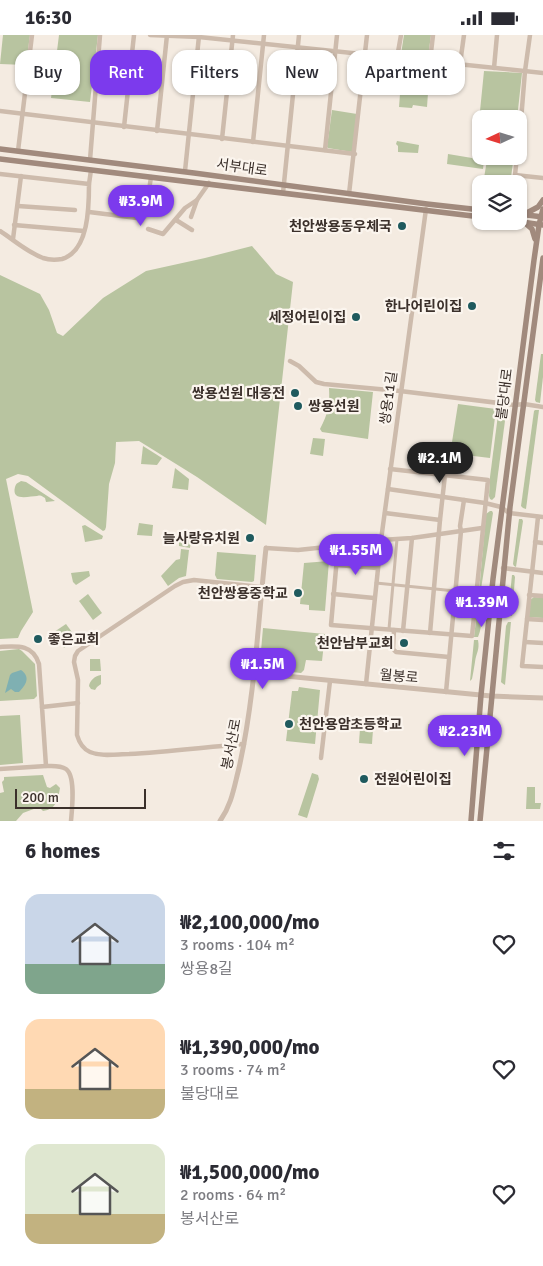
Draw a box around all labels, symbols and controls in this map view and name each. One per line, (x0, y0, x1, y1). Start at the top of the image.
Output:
text: 16:30 (25, 6, 72, 30)
chip: Buy (15, 50, 80, 95)
chip: Rent (90, 50, 162, 95)
chip: Filters (172, 50, 257, 95)
chip: New (267, 50, 337, 95)
chip: Apartment (347, 50, 465, 95)
north arrow (472, 110, 528, 165)
map controls (472, 110, 527, 230)
street label: 서부대로 (215, 155, 269, 180)
button: layers (472, 175, 527, 230)
pin: ₩3.9M (106, 185, 176, 227)
text: ₩3.9M (119, 191, 163, 211)
place label: 천안쌍용동우체국 (289, 218, 392, 235)
marker: 천안쌍용동우체국 (396, 220, 408, 232)
place label: 한나어린이집 (385, 298, 462, 315)
marker: 한나어린이집 (466, 300, 478, 312)
place label: 세정어린이집 (269, 309, 346, 326)
marker: 세정어린이집 (350, 311, 362, 323)
street label: 불당대로 (493, 367, 516, 421)
street label: 쌍용11길 (376, 370, 401, 426)
place label: 쌍용선원 대웅전 (192, 385, 285, 402)
marker: 쌍용선원 대웅전 (289, 387, 301, 399)
place label: 쌍용선원 (308, 398, 360, 415)
marker: 쌍용선원 (292, 400, 304, 412)
pin: ₩2.1M (405, 441, 475, 484)
text: ₩2.1M (418, 448, 462, 468)
place label: 늘사랑유치원 (163, 530, 240, 547)
marker: 늘사랑유치원 (244, 532, 256, 544)
pin: ₩1.55M (315, 533, 397, 576)
text: ₩1.55M (330, 540, 382, 560)
place label: 천안쌍용중학교 (198, 585, 288, 602)
pin: ₩1.39M (441, 585, 523, 628)
marker: 천안쌍용중학교 (292, 587, 304, 599)
text: ₩1.39M (456, 592, 508, 612)
place label: 좋은교회 (48, 631, 100, 648)
marker: 좋은교회 (32, 633, 44, 645)
place label: 천안남부교회 (317, 635, 394, 652)
marker: 천안남부교회 (398, 637, 410, 649)
pin: ₩1.5M (228, 647, 298, 690)
text: ₩1.5M (241, 654, 285, 674)
street label: 월봉로 (379, 666, 419, 687)
pin: ₩2.23M (424, 715, 506, 757)
place label: 천안용암초등학교 (299, 716, 402, 733)
street label: 봉서산로 (218, 717, 245, 771)
marker: 천안용암초등학교 (283, 718, 295, 730)
text: ₩2.23M (439, 721, 491, 741)
place label: 전원어린이집 (374, 771, 451, 788)
marker: 전원어린이집 (358, 773, 370, 785)
scale bar (15, 786, 146, 809)
text: 200 m (22, 789, 59, 806)
icon: filters (490, 837, 518, 865)
text: 6 homes (25, 838, 100, 864)
text: ₩2,100,000/mo (180, 909, 320, 935)
icon: home (65, 914, 125, 974)
icon: heart (490, 930, 518, 958)
text: 3 rooms · 104 m² (180, 935, 295, 955)
text: 쌍용8길 (180, 959, 233, 979)
text: ₩1,390,000/mo (180, 1034, 320, 1060)
icon: home (65, 1039, 125, 1099)
icon: heart (490, 1055, 518, 1083)
text: 3 rooms · 74 m² (180, 1060, 286, 1080)
text: 불당대로 (180, 1084, 239, 1104)
text: ₩1,500,000/mo (180, 1159, 320, 1185)
icon: home (65, 1164, 125, 1224)
icon: heart (490, 1180, 518, 1208)
text: 2 rooms · 64 m² (180, 1185, 286, 1205)
text: 봉서산로 (180, 1209, 239, 1229)

